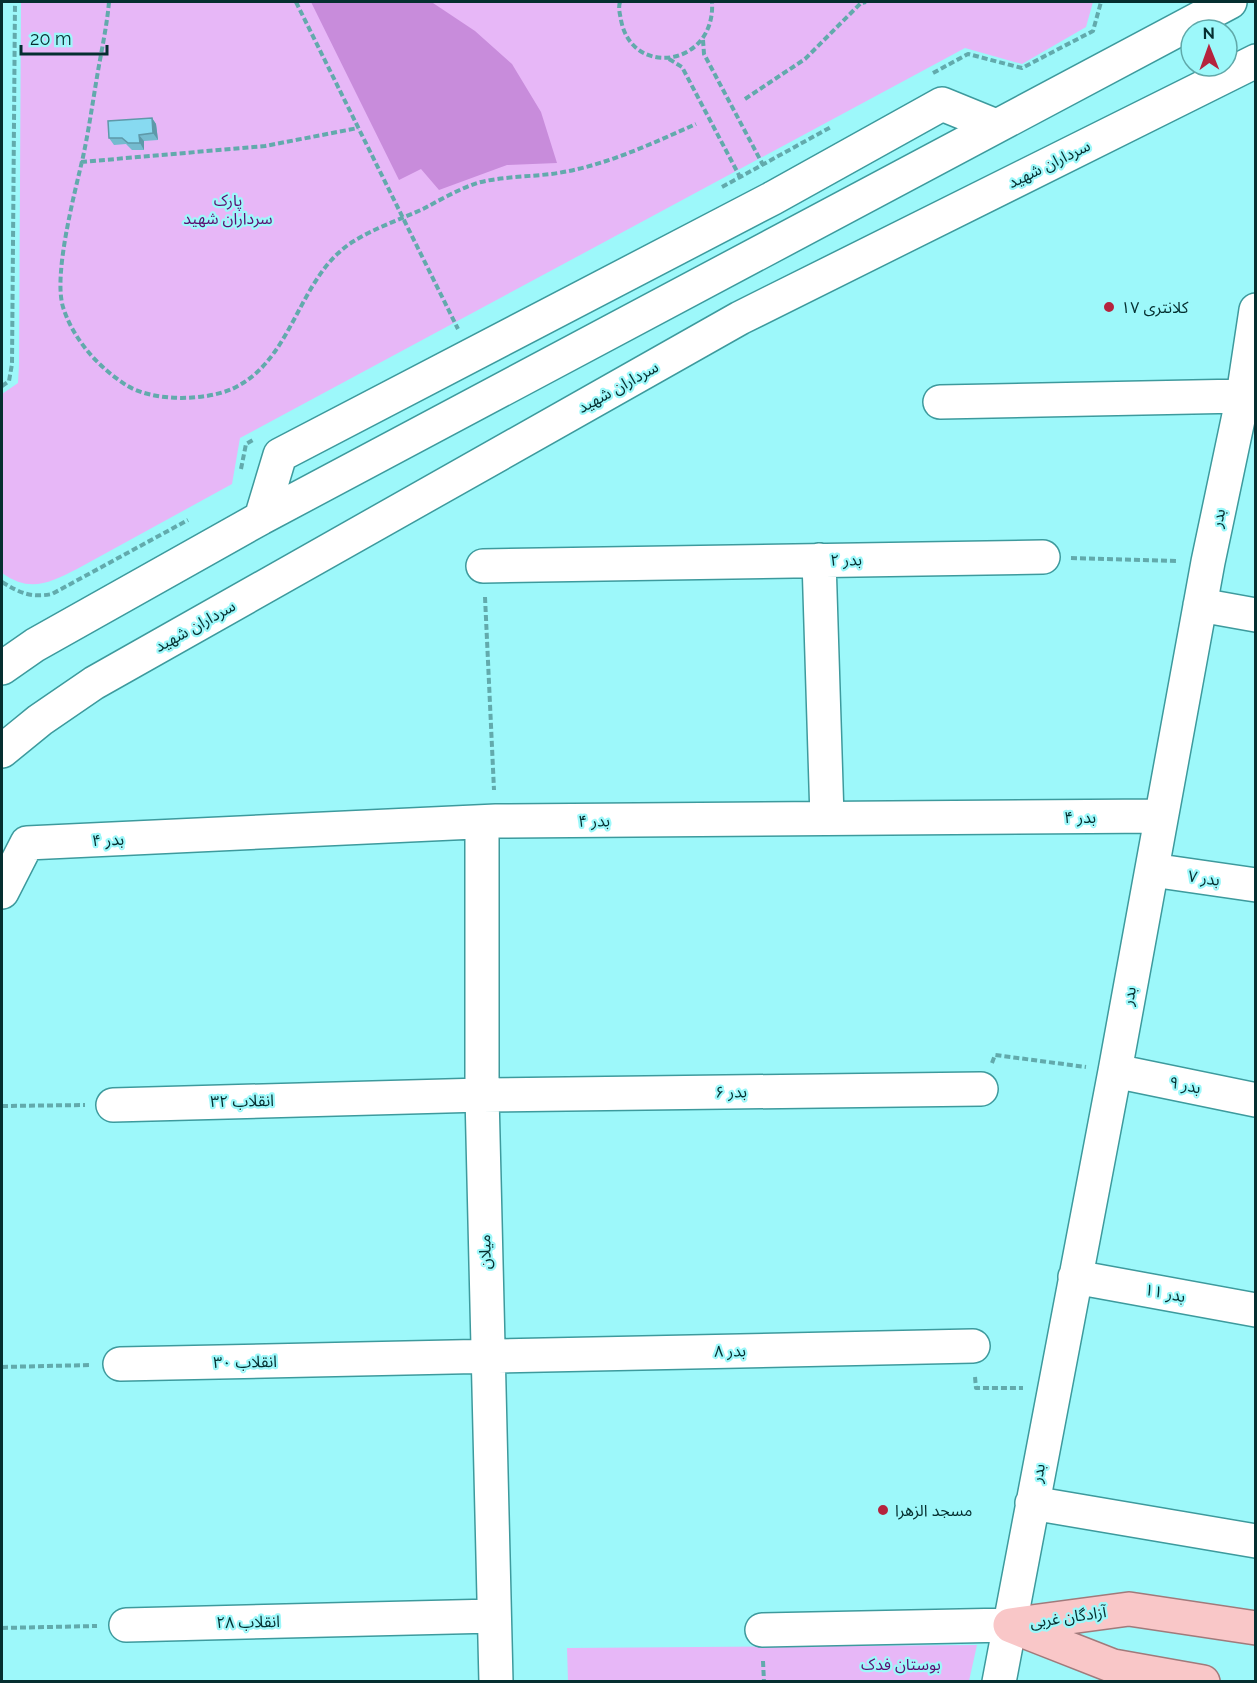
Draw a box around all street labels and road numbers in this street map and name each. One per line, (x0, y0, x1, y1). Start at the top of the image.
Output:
street label: سرداران شهید (1005, 136, 1093, 192)
street label: سرداران شهید (574, 357, 662, 417)
street label: بدر (1207, 507, 1229, 530)
street label: بدر ۲ (830, 550, 862, 570)
street label: سرداران شهید (151, 596, 239, 656)
street label: بدر ۴ (1064, 808, 1096, 827)
street label: بدر ۴ (578, 811, 610, 831)
street label: بدر ۴ (92, 830, 124, 850)
street label: بدر ۷ (1187, 866, 1221, 890)
street label: بدر (1118, 985, 1140, 1008)
street label: بدر ۹ (1167, 1072, 1203, 1098)
street label: بدر ۶ (715, 1082, 747, 1102)
street label: انقلاب ۳۲ (210, 1091, 274, 1111)
street label: میلان (475, 1234, 495, 1270)
street label: بدر ۱۱ (1143, 1280, 1187, 1306)
street label: بدر ۸ (714, 1341, 746, 1361)
street label: انقلاب ۳۰ (213, 1352, 277, 1372)
street label: بدر (1027, 1462, 1049, 1485)
street label: آزادگان غربی (1029, 1602, 1109, 1632)
street label: انقلاب ۲۸ (216, 1612, 280, 1632)

